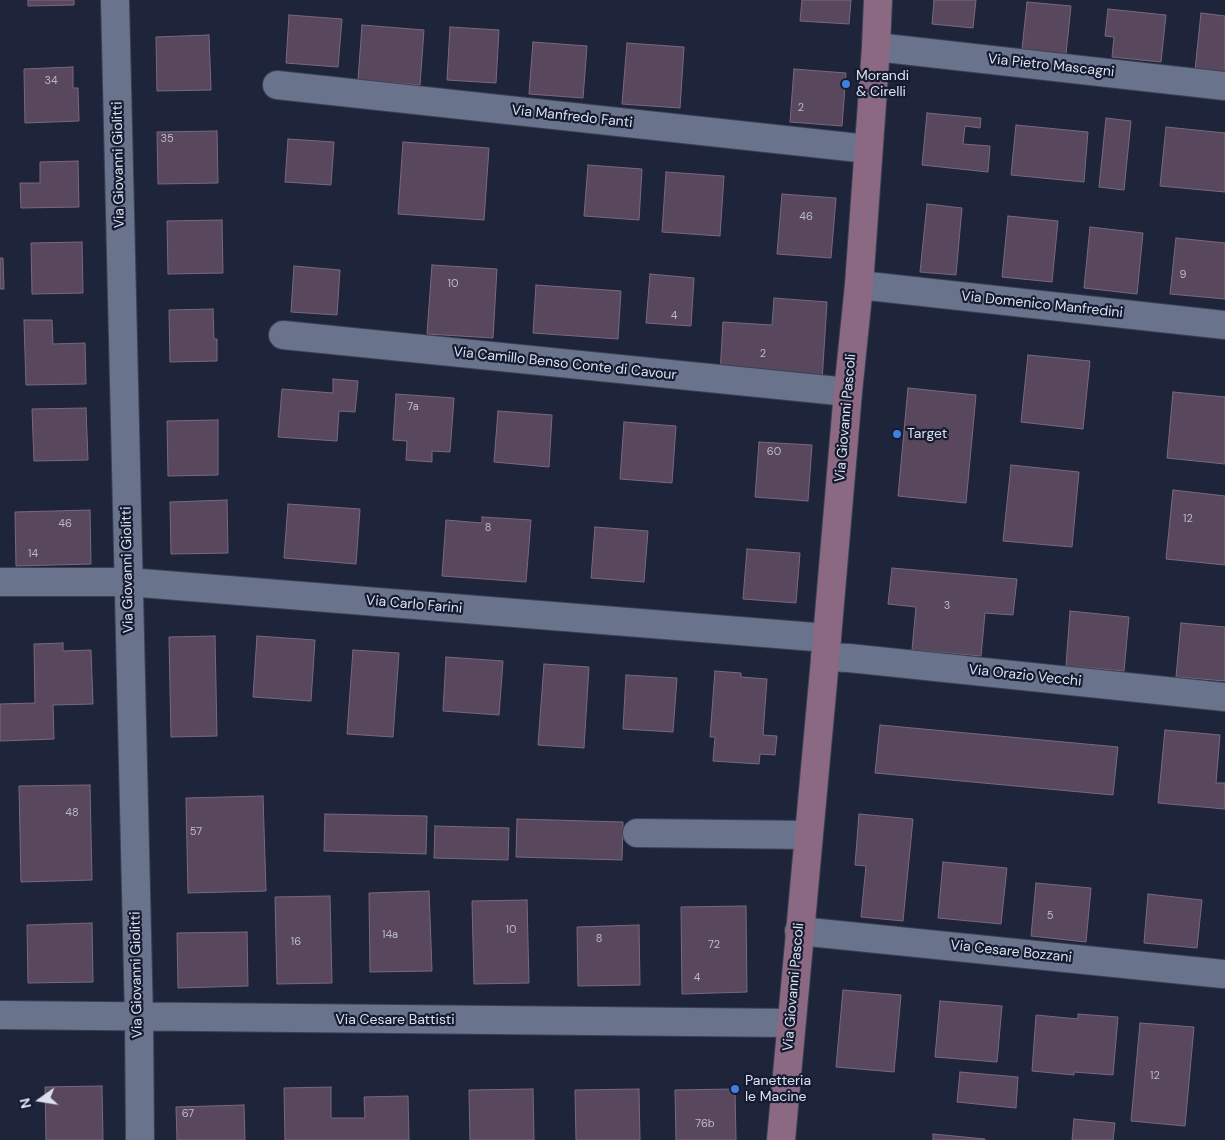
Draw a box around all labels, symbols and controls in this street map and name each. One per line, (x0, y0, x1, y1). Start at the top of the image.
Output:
street label: Via Pietro Mascagni (987, 51, 1115, 81)
place label: Morandi & Cirelli (856, 68, 909, 100)
house number: 34 (44, 74, 58, 88)
marker: Morandi & Cirelli (840, 78, 852, 90)
street label: Via Giovanni Giolitti (109, 101, 129, 229)
house number: 2 (798, 101, 804, 115)
street label: Via Manfredo Fanti (511, 102, 633, 132)
house number: 35 (160, 132, 174, 146)
house number: 46 (799, 210, 813, 224)
house number: 9 (1180, 268, 1186, 282)
house number: 10 (448, 277, 458, 291)
street label: Via Domenico Manfredini (960, 288, 1124, 322)
house number: 4 (671, 309, 677, 323)
street label: Via Camillo Benso Conte di Cavour (453, 344, 677, 384)
house number: 2 (760, 347, 766, 361)
street label: Via Giovanni Pascoli (832, 353, 860, 483)
house number: 7a (407, 400, 419, 414)
place label: Target (907, 426, 947, 442)
marker: Target (891, 428, 903, 440)
house number: 60 (767, 445, 781, 459)
street label: Via Giovanni Giolitti (118, 506, 138, 634)
house number: 12 (1183, 512, 1193, 526)
house number: 46 (58, 517, 72, 531)
house number: 8 (485, 521, 491, 535)
house number: 14 (28, 547, 38, 561)
street label: Via Carlo Farini (365, 592, 463, 618)
house number: 3 (944, 599, 950, 613)
street label: Via Orazio Vecchi (968, 662, 1082, 690)
house number: 48 (65, 806, 79, 820)
house number: 57 (190, 825, 202, 839)
house number: 5 (1047, 909, 1053, 923)
street label: Via Giovanni Giolitti (127, 911, 147, 1039)
street label: Via Giovanni Pascoli (780, 922, 808, 1052)
house number: 10 (506, 923, 516, 937)
house number: 14a (382, 928, 398, 942)
house number: 8 (596, 932, 602, 946)
house number: 16 (291, 935, 301, 949)
street label: Via Cesare Bozzani (950, 937, 1072, 967)
house number: 72 (708, 938, 720, 952)
house number: 4 (694, 971, 700, 985)
street label: Via Cesare Battisti (335, 1012, 455, 1028)
house number: 12 (1150, 1069, 1160, 1083)
place label: Panetteria le Macine (745, 1073, 811, 1106)
north arrow (15, 1075, 65, 1125)
marker: Panetteria le Macine (729, 1083, 741, 1095)
text: N (15, 1096, 35, 1110)
house number: 67 (182, 1107, 194, 1121)
house number: 76b (695, 1117, 715, 1131)

